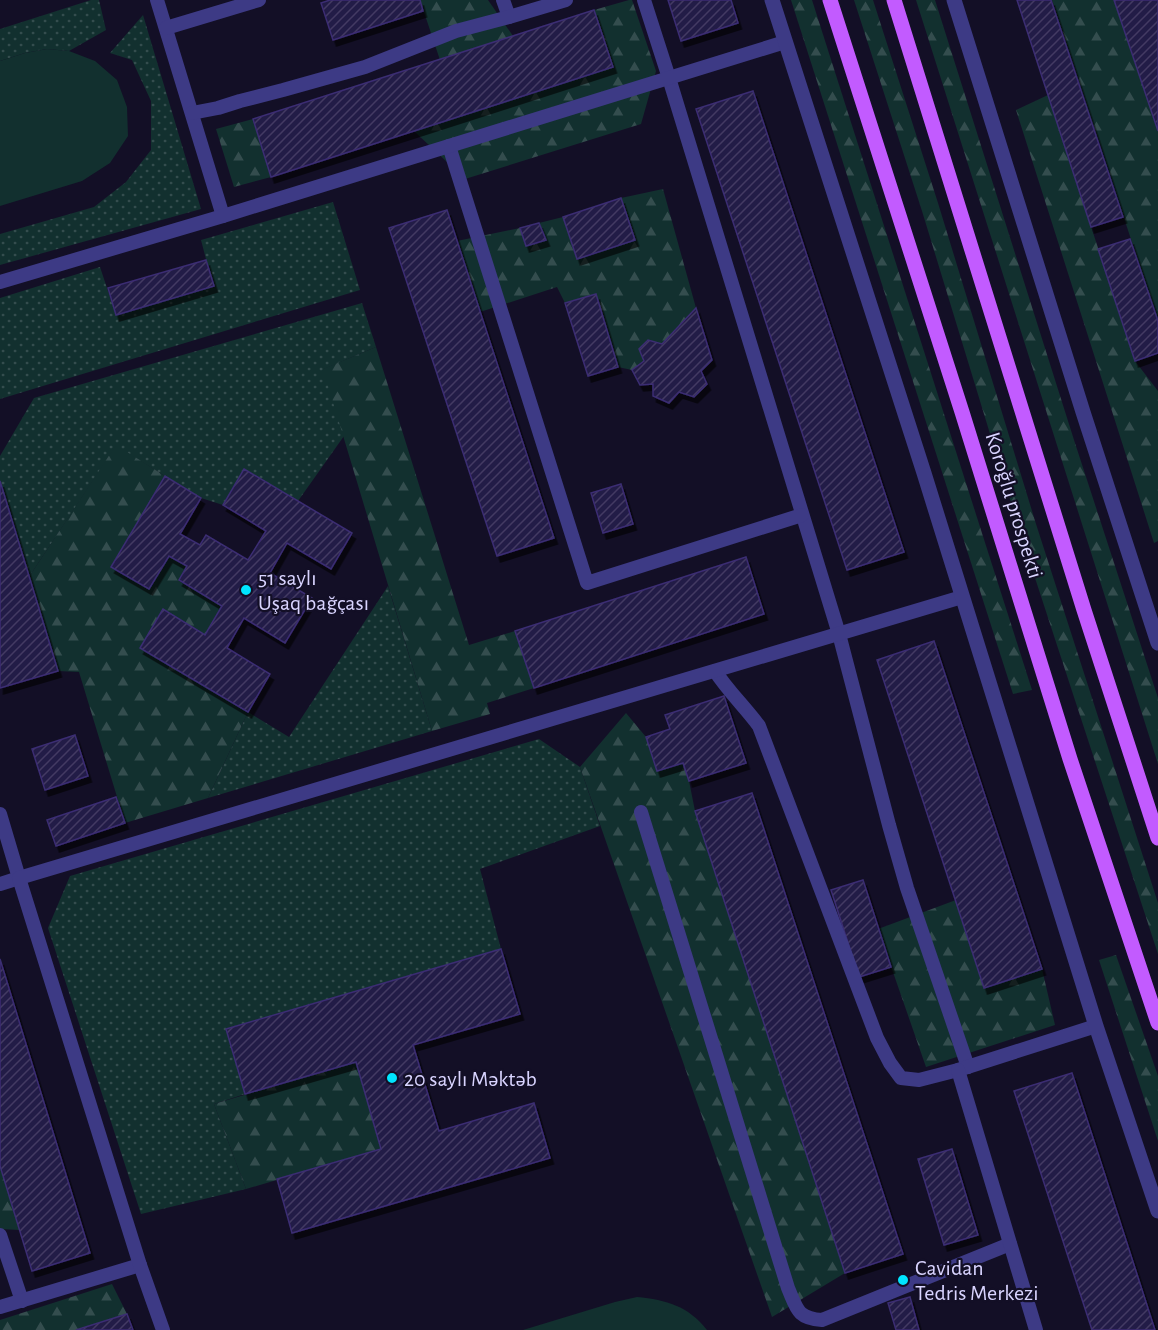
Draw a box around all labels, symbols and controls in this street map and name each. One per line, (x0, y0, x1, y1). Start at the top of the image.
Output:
street label: Koroğlu prospekti (981, 430, 1047, 581)
place label: 51 saylı Uşaq bağçası (258, 567, 369, 614)
marker: 51 saylı Uşaq bağçası (239, 583, 253, 597)
place label: 20 saylı Məktəb (404, 1068, 537, 1090)
marker: 20 saylı Məktəb (385, 1071, 399, 1085)
place label: Cavidan Tedris Merkezi (915, 1257, 1038, 1304)
marker: Cavidan Tedris Merkezi (896, 1273, 910, 1287)

